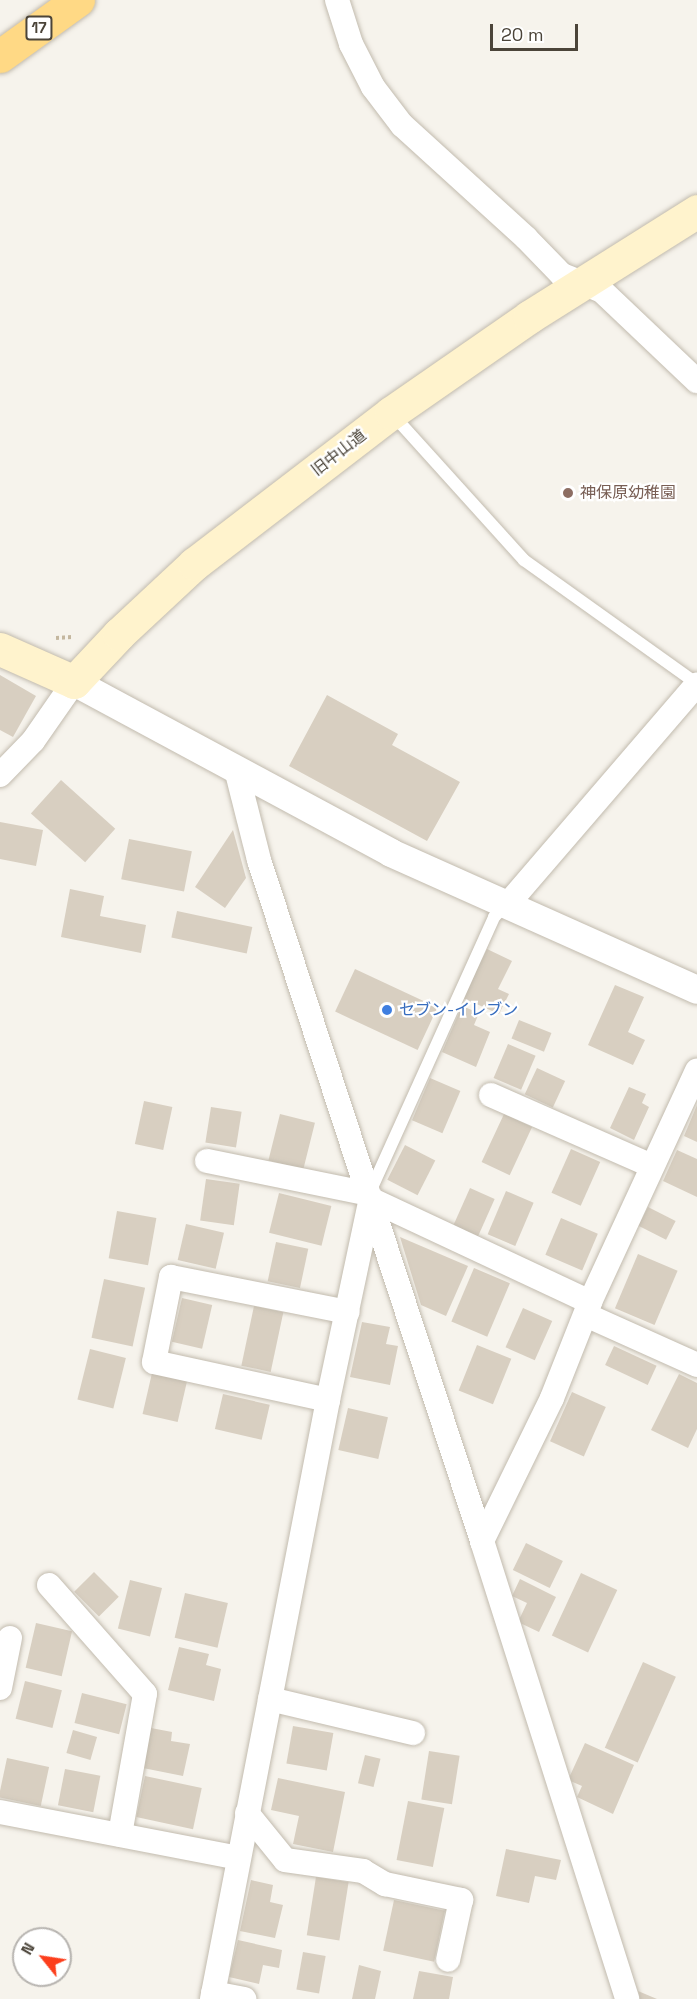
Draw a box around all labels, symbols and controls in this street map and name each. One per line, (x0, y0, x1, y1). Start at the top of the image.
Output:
scale bar (493, 12, 582, 50)
road number: 17 (24, 16, 54, 40)
text: 20 m (501, 23, 544, 46)
street label: 旧中山道 (308, 426, 370, 480)
place label: 神保原幼稚園 (580, 483, 676, 503)
marker: 神保原幼稚園 (561, 486, 575, 500)
place label: セブン-イレブン (399, 1000, 518, 1020)
marker: セブン-イレブン (380, 1003, 394, 1017)
north arrow (12, 1927, 72, 1987)
text: N (16, 1939, 39, 1959)

